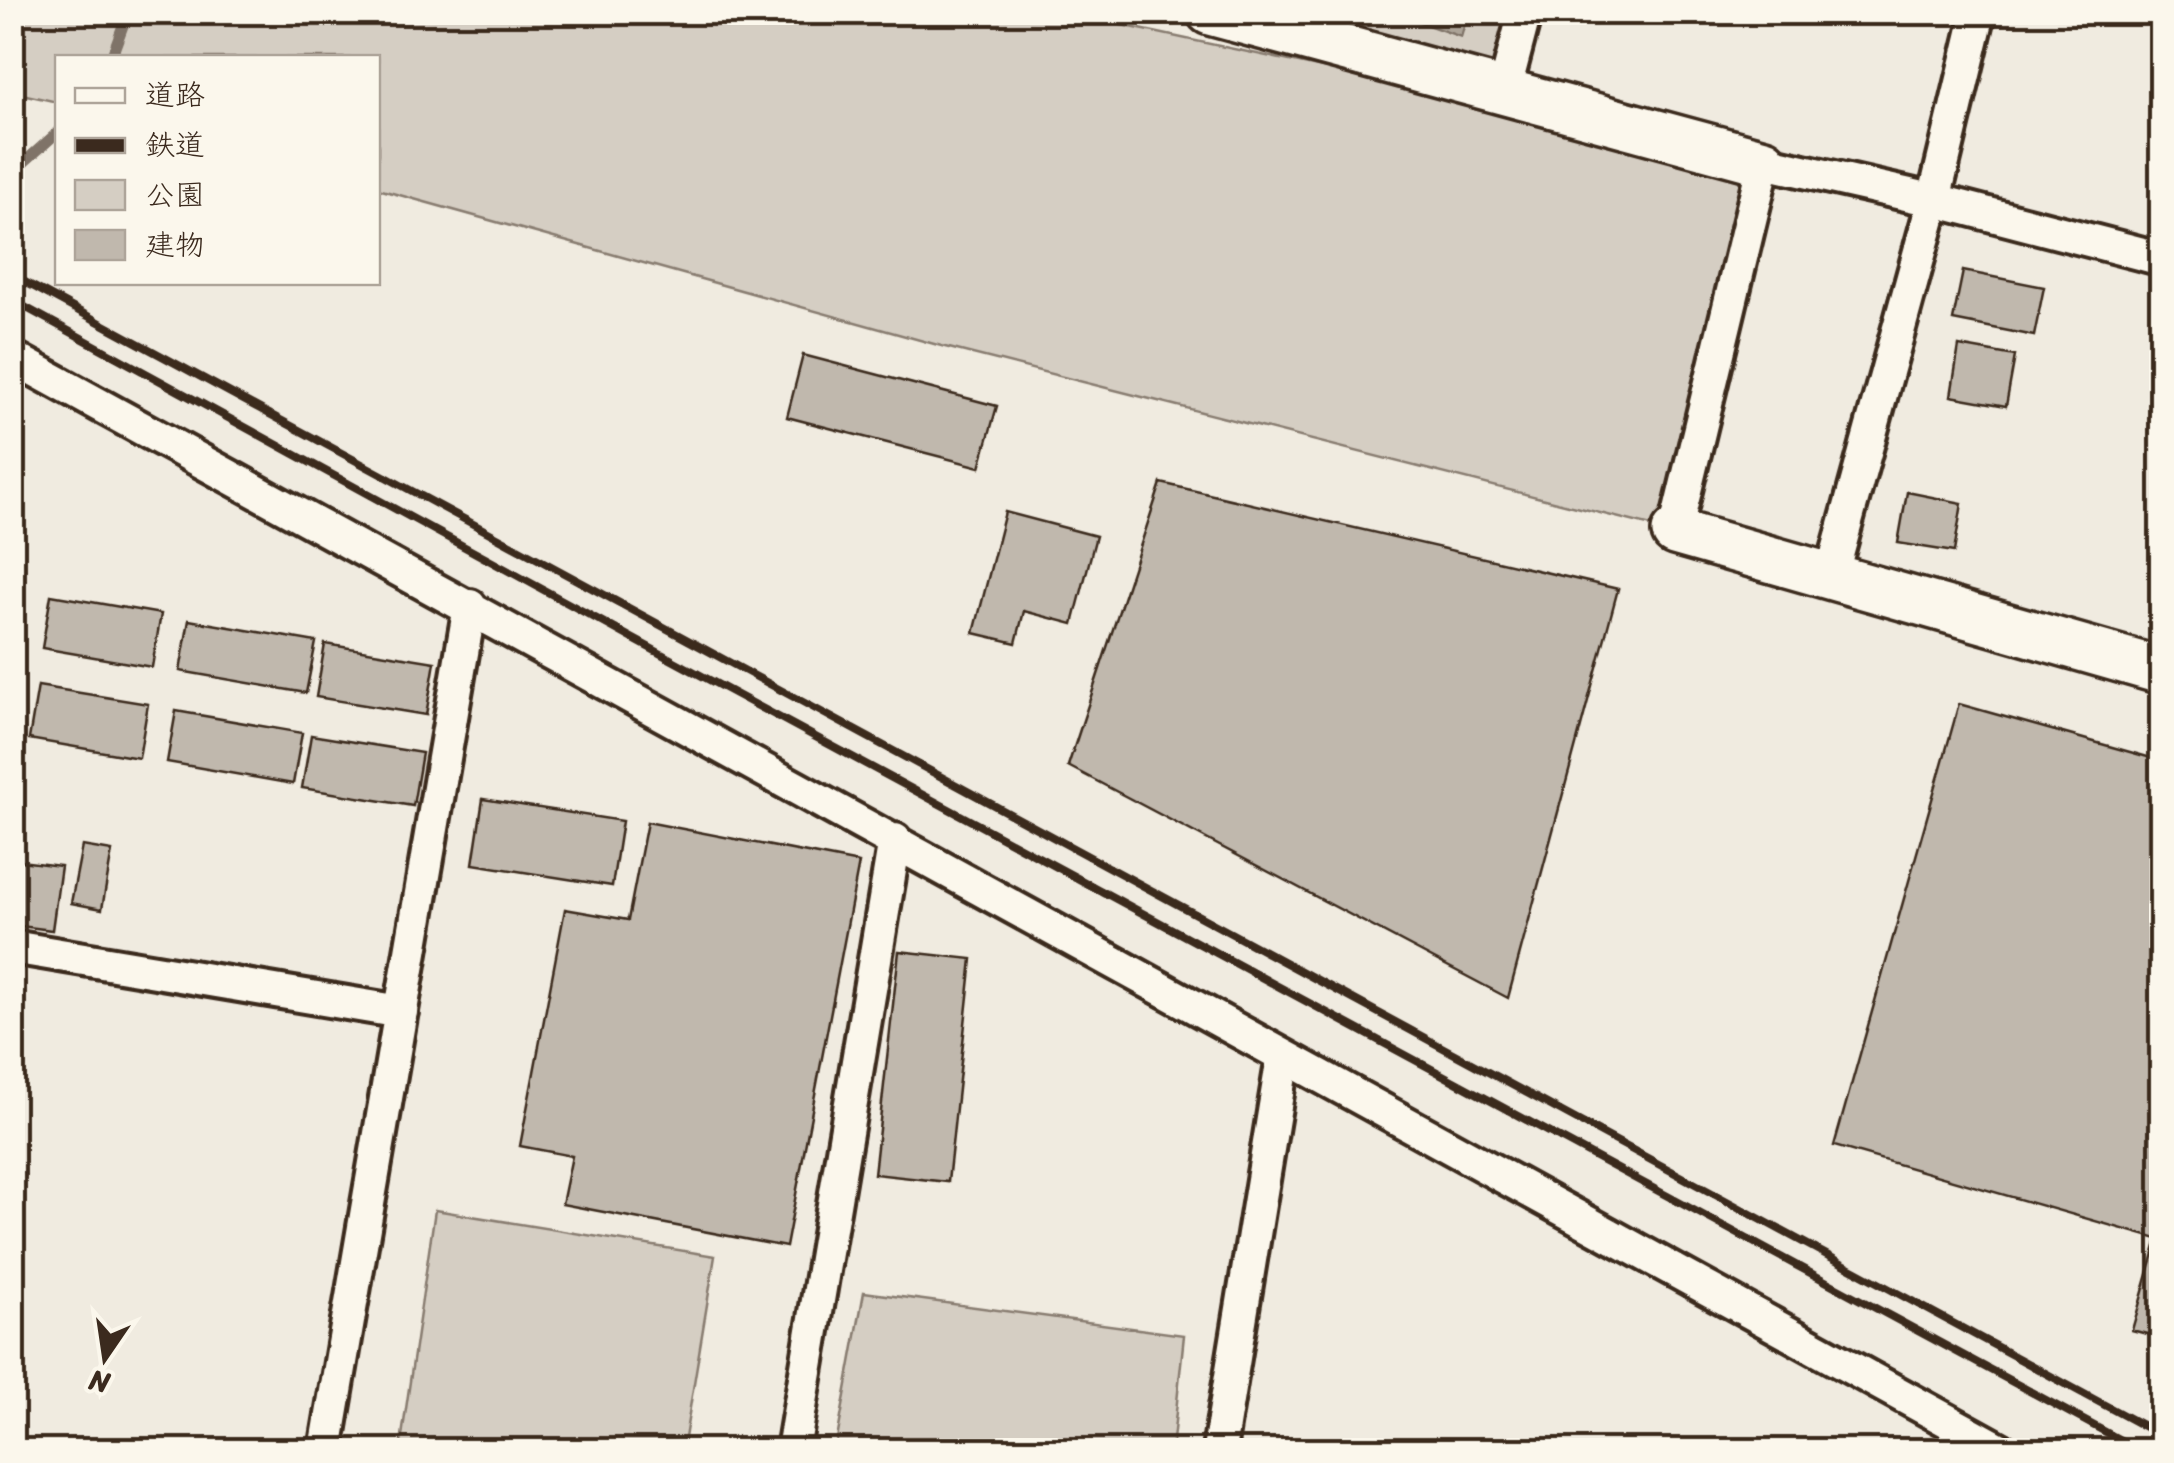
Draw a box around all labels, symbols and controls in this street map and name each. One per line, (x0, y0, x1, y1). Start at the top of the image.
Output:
legend (55, 55, 380, 285)
text: 道路 (145, 68, 205, 122)
text: 鉄道 (145, 118, 205, 172)
text: 公園 (145, 168, 205, 222)
text: 建物 (145, 218, 205, 272)
north arrow (55, 1308, 155, 1408)
text: N (84, 1356, 115, 1408)

